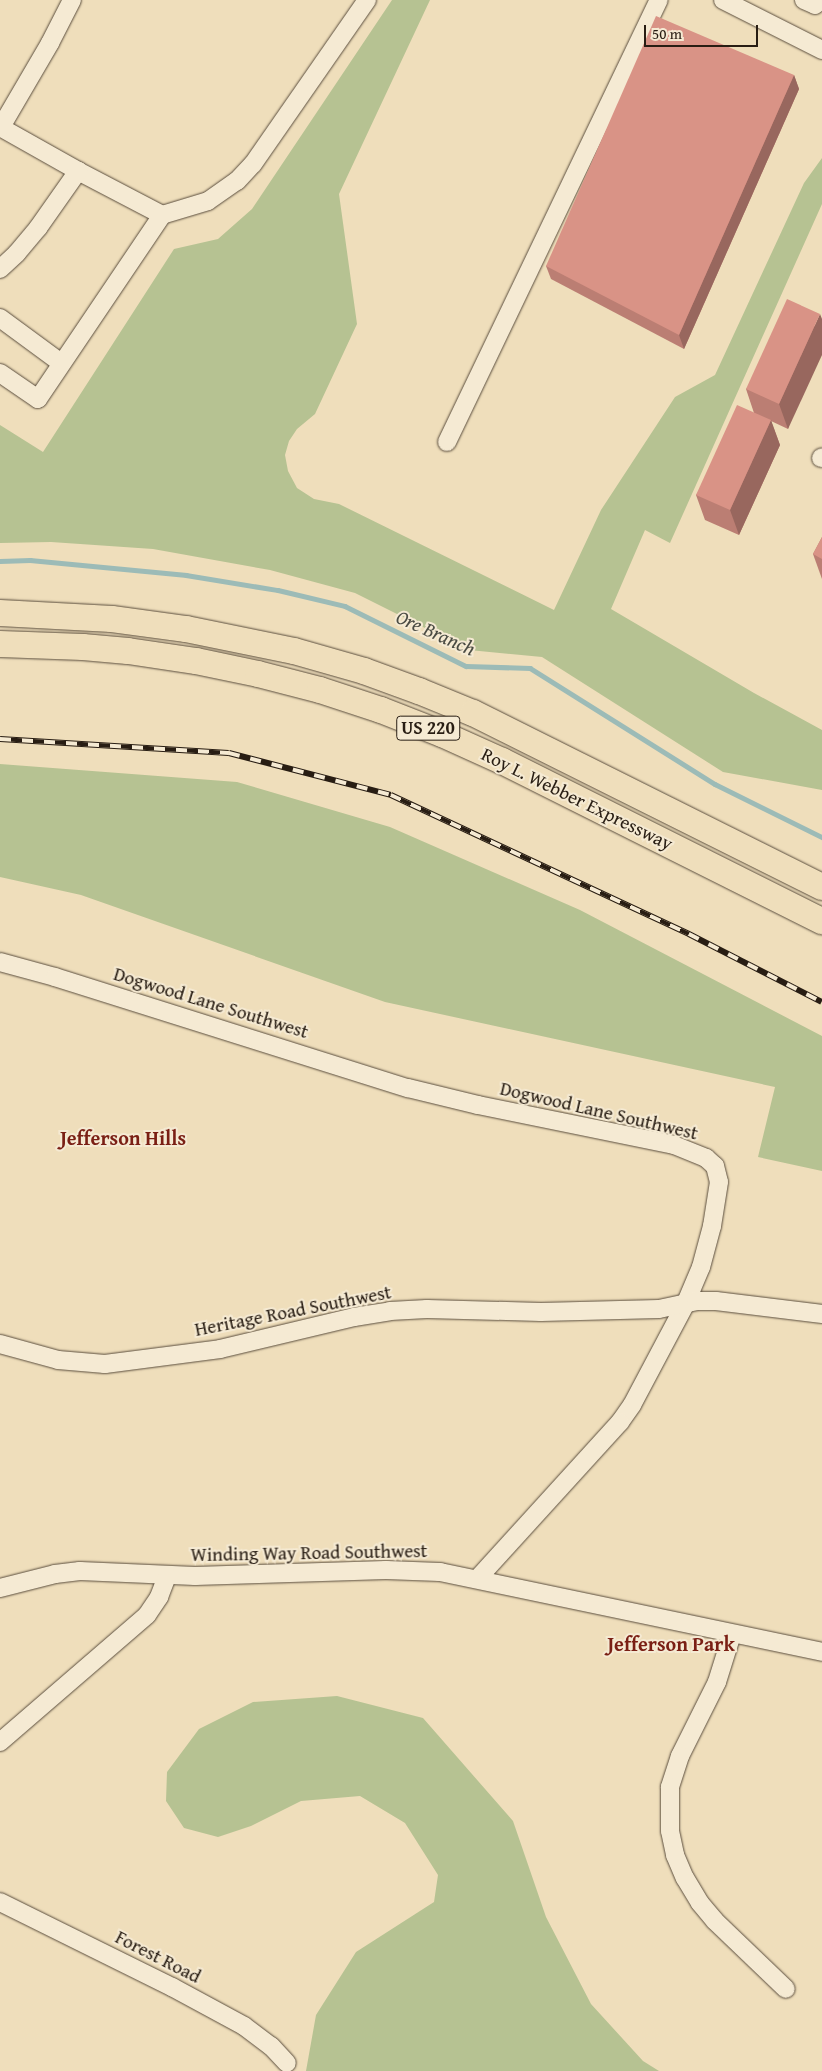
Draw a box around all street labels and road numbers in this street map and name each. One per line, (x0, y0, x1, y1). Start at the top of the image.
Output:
road number: US 220 (396, 712, 460, 744)
street label: Roy L. Webber Expressway (478, 743, 676, 855)
street label: Dogwood Lane Southwest (111, 962, 311, 1044)
street label: Dogwood Lane Southwest (498, 1077, 700, 1145)
street label: Heritage Road Southwest (193, 1281, 393, 1341)
street label: Winding Way Road Southwest (190, 1540, 428, 1566)
street label: Forest Road (111, 1926, 205, 1988)

